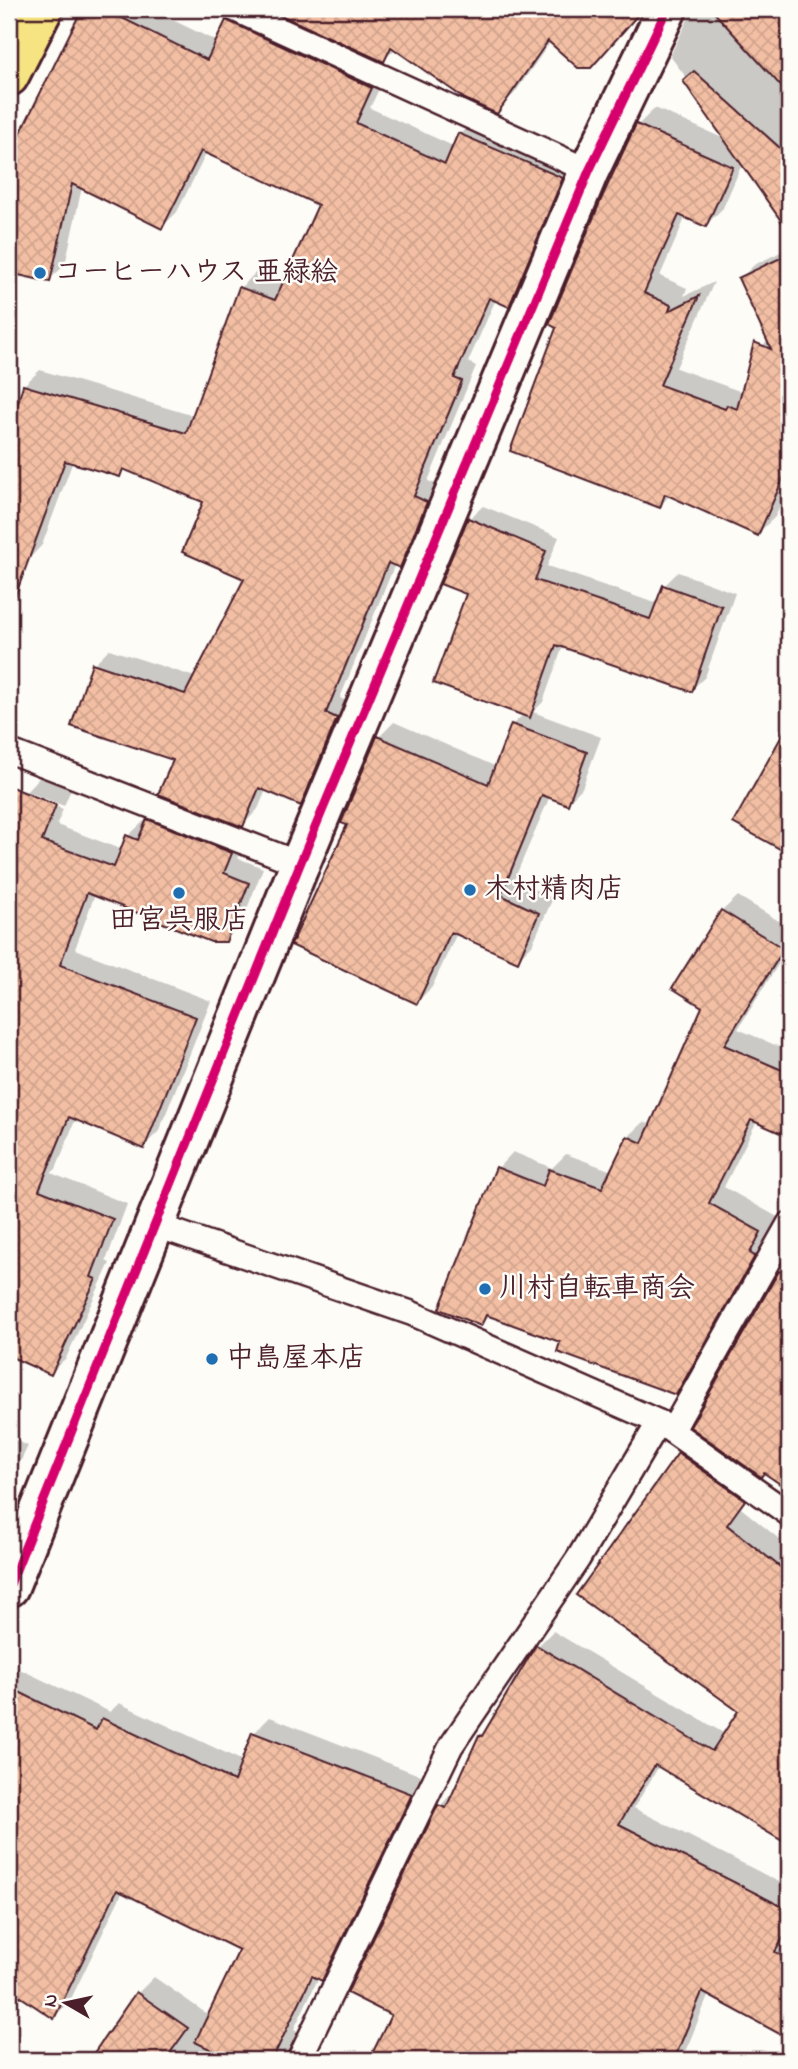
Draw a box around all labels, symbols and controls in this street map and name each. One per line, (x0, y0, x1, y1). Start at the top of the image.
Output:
place label: コーヒーハウス 亜緑絵 (54, 253, 338, 294)
marker: コーヒーハウス 亜緑絵 (32, 265, 48, 281)
place label: 木村精肉店 (484, 870, 624, 911)
marker: 木村精肉店 (462, 882, 478, 898)
marker: 田宮呉服店 (171, 885, 187, 901)
place label: 田宮呉服店 (109, 901, 249, 942)
place label: 川村自転車商会 (499, 1269, 695, 1310)
marker: 川村自転車商会 (477, 1281, 493, 1297)
place label: 中島屋本店 (226, 1339, 366, 1380)
marker: 中島屋本店 (204, 1351, 220, 1367)
north arrow (32, 1968, 102, 2038)
text: N (37, 1992, 66, 2009)

